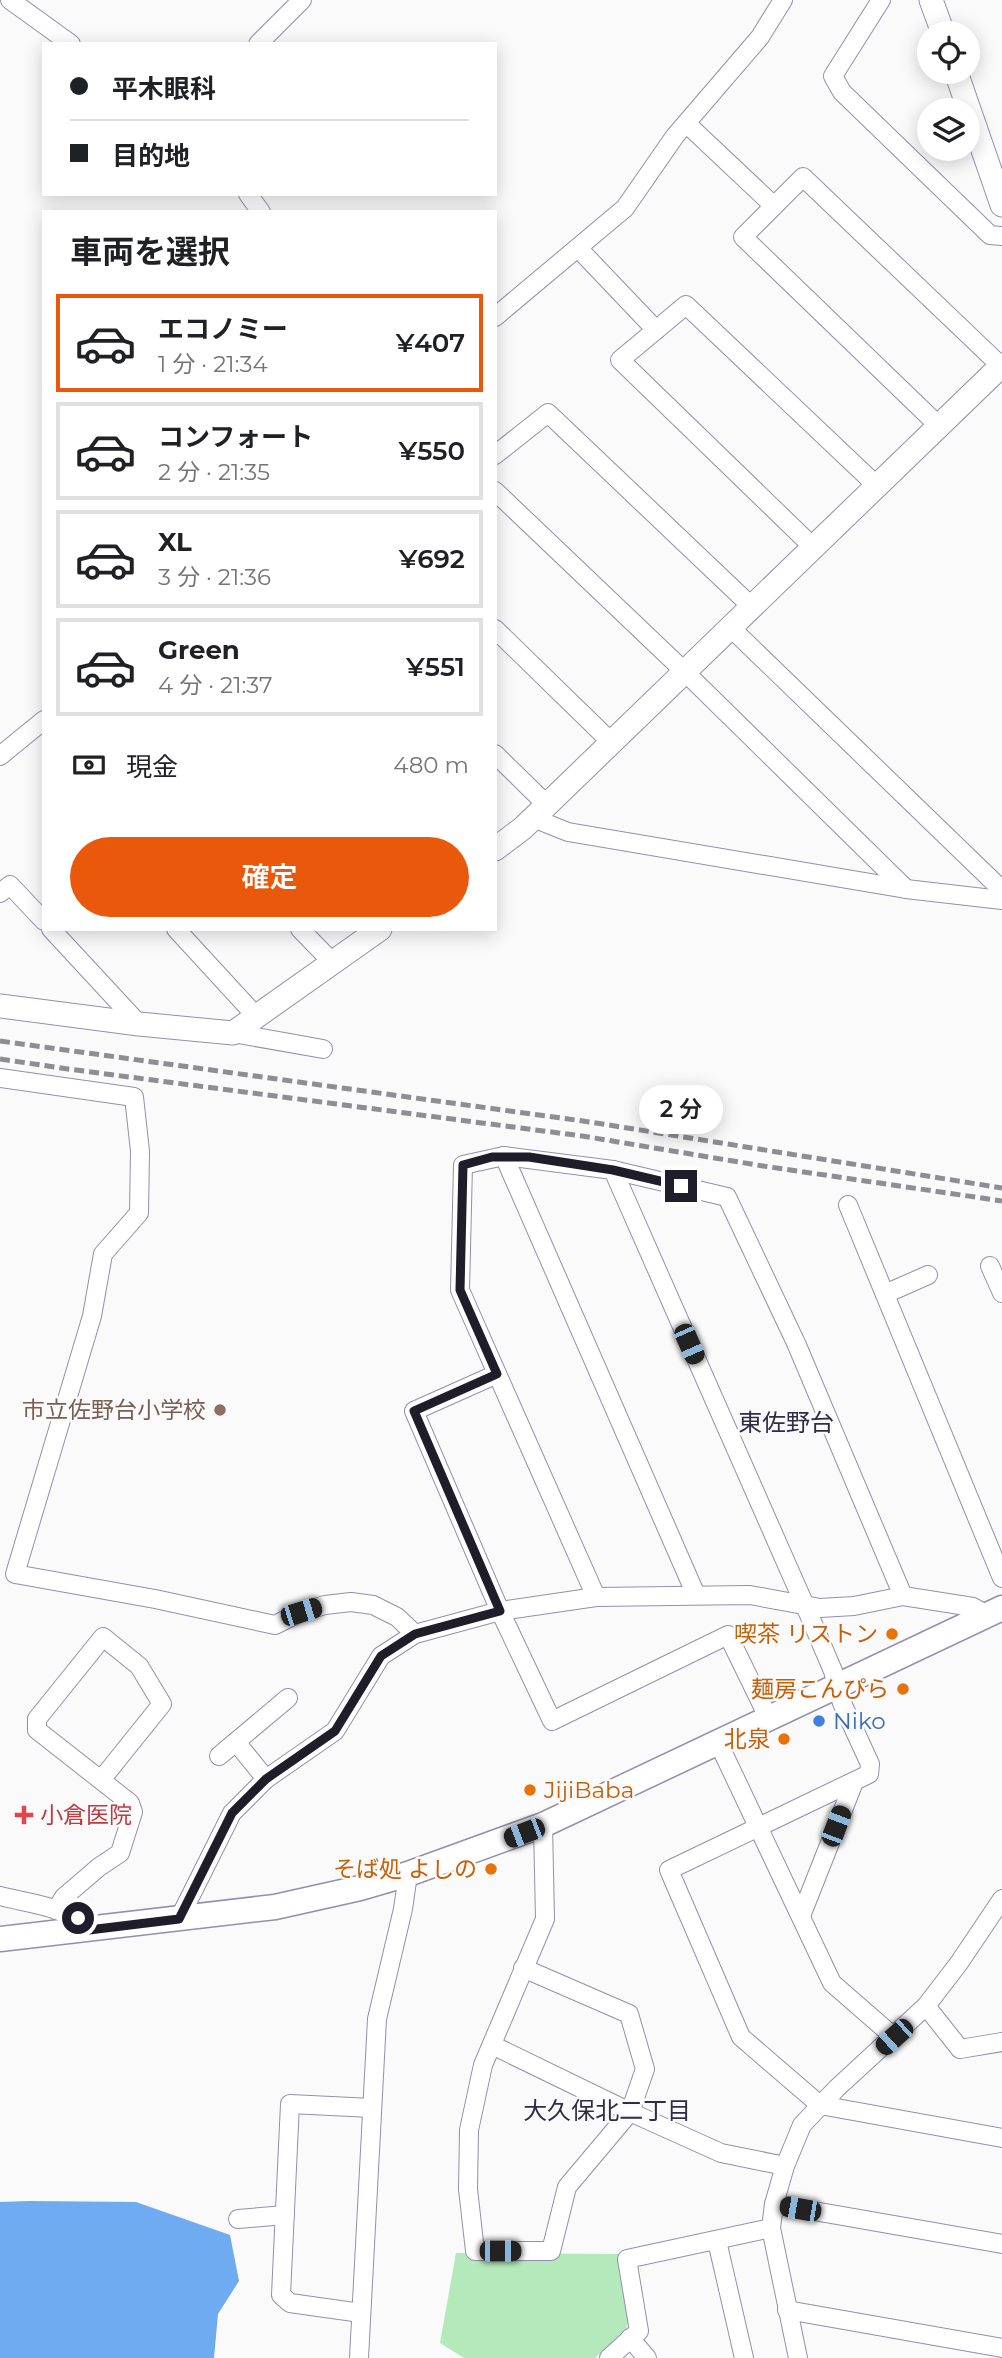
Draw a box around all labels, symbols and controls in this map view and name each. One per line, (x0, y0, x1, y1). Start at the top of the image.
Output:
map controls (917, 21, 980, 161)
button: locate (917, 21, 980, 84)
text: 平木眼科 (112, 73, 216, 105)
button: layers (917, 98, 980, 161)
text: 目的地 (112, 140, 190, 172)
text: 車両を選択 (70, 232, 230, 271)
icon: car (74, 312, 137, 375)
text: エコノミー (158, 313, 288, 345)
text: ¥407 (396, 327, 465, 359)
text: 1 分 · 21:34 (158, 350, 268, 378)
icon: car (74, 420, 137, 483)
text: コンフォート (158, 421, 313, 453)
text: ¥550 (399, 435, 465, 467)
text: 2 分 · 21:35 (158, 458, 270, 486)
text: XL (158, 526, 192, 558)
icon: car (74, 528, 137, 591)
text: ¥692 (399, 543, 465, 575)
text: 3 分 · 21:36 (158, 563, 271, 591)
text: Green (158, 634, 240, 666)
icon: car (74, 636, 137, 699)
text: ¥551 (406, 651, 465, 683)
text: 4 分 · 21:37 (158, 671, 273, 699)
icon: cash (70, 746, 108, 784)
text: 現金 (126, 751, 178, 783)
text: 480 m (393, 751, 469, 779)
button: 確定 (70, 837, 469, 917)
callout: 2 分 (639, 1084, 723, 1134)
text: 2 分 (660, 1095, 702, 1123)
route end (665, 1170, 697, 1202)
car (671, 1321, 708, 1367)
place label: 市立佐野台小学校 (22, 1396, 206, 1424)
marker: 市立佐野台小学校 (212, 1402, 228, 1418)
district label: 東佐野台 (738, 1408, 834, 1437)
car (278, 1596, 325, 1628)
place label: 喫茶 リストン (734, 1620, 878, 1648)
marker: 喫茶 リストン (884, 1626, 900, 1642)
place label: 麺房こんぴら (751, 1675, 889, 1703)
marker: 麺房こんぴら (895, 1681, 911, 1697)
place label: Niko (833, 1707, 886, 1735)
marker: Niko (811, 1713, 827, 1729)
place label: 北泉 (724, 1725, 770, 1753)
marker: 北泉 (776, 1731, 792, 1747)
place label: JijiBaba (543, 1776, 634, 1804)
marker: JijiBaba (522, 1782, 538, 1798)
place label: 小倉医院 (40, 1801, 132, 1829)
car (819, 1803, 854, 1849)
marker: 小倉医院 (14, 1805, 34, 1825)
car (501, 1816, 548, 1850)
place label: そば処 よしの (333, 1855, 477, 1883)
marker: そば処 よしの (483, 1861, 499, 1877)
route start (62, 1902, 94, 1934)
car (872, 2015, 917, 2059)
district label: 大久保北二丁目 (523, 2096, 691, 2125)
car (778, 2195, 823, 2223)
car (480, 2241, 522, 2262)

